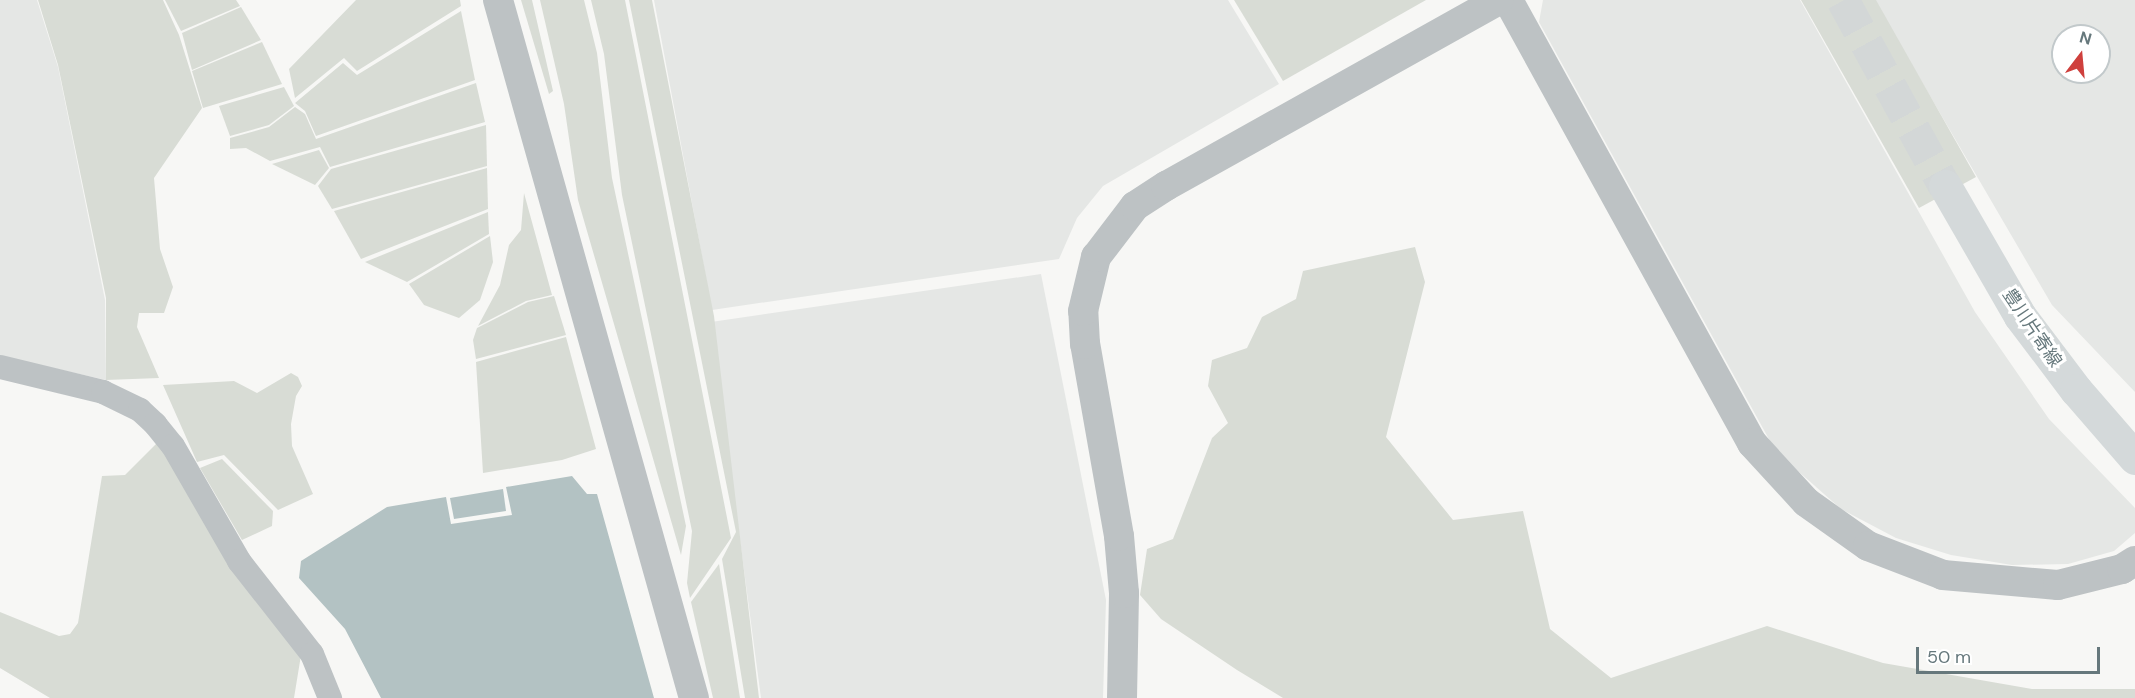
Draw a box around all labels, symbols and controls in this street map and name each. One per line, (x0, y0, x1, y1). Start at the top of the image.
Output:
north arrow (2051, 24, 2111, 84)
text: N (2077, 26, 2094, 50)
street label: 豊川片寄線 (1998, 285, 2066, 371)
scale bar (1919, 635, 2104, 673)
text: 50 m (1927, 645, 1971, 669)

